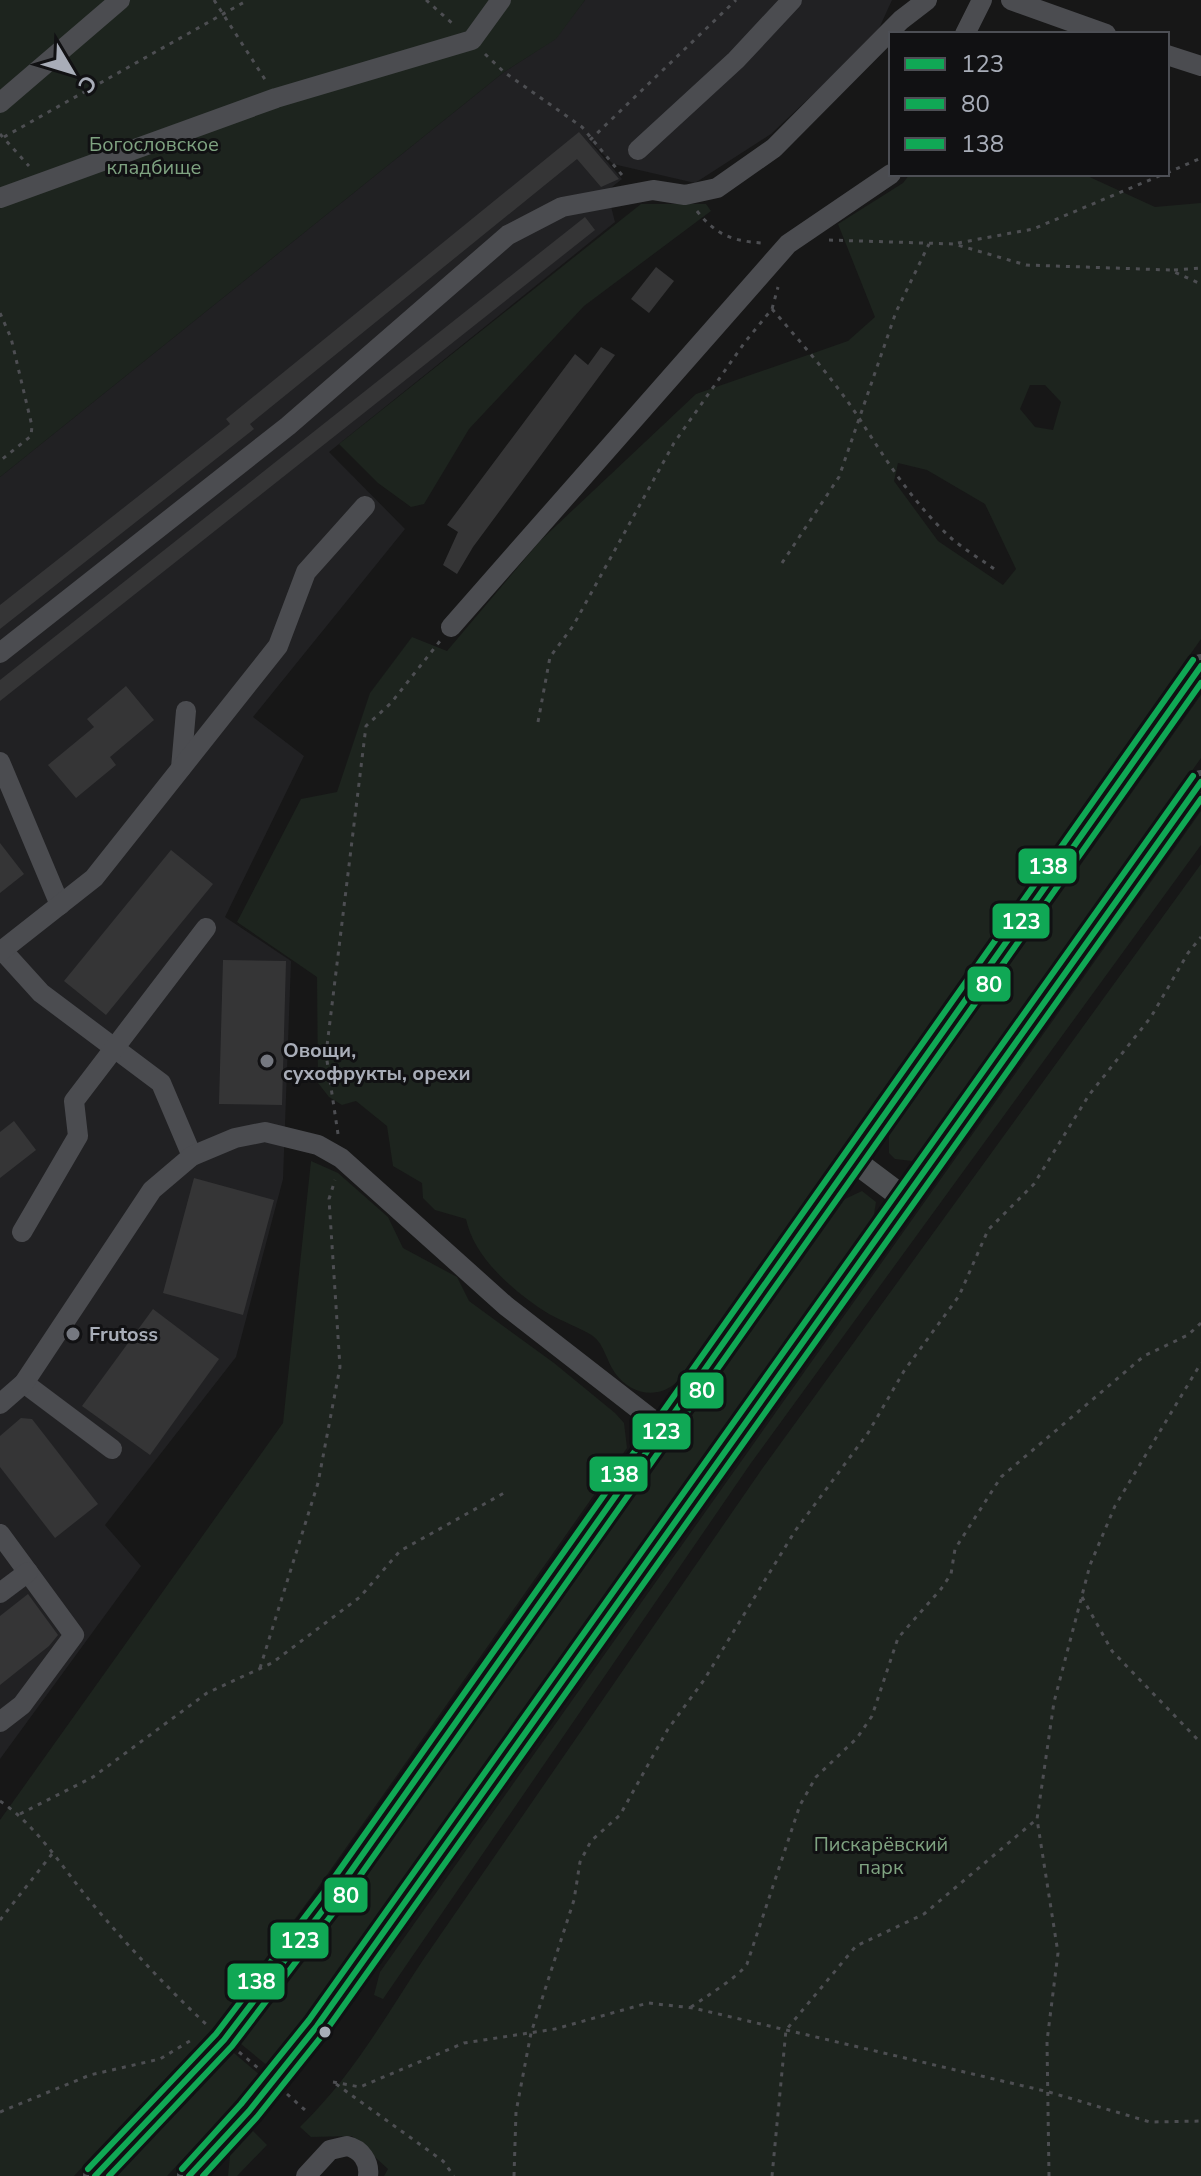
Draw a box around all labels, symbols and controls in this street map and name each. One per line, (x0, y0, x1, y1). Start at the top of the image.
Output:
north arrow (32, 32, 112, 112)
legend (889, 32, 1169, 176)
text: 123 (961, 48, 1004, 80)
text: С (71, 69, 103, 99)
text: 80 (961, 88, 990, 120)
text: 138 (961, 128, 1004, 160)
park label: Богословское кладбище (89, 131, 219, 181)
line badge: 138 (1017, 847, 1078, 885)
text: 138 (1028, 852, 1068, 882)
line badge: 123 (991, 902, 1051, 940)
text: 123 (1001, 907, 1041, 937)
line badge: 80 (966, 965, 1012, 1003)
text: 80 (976, 970, 1002, 1000)
place label: Овощи, сухофрукты, орехи (283, 1037, 471, 1087)
marker: Овощи, сухофрукты, орехи (258, 1052, 276, 1070)
place label: Frutoss (89, 1321, 158, 1348)
marker: Frutoss (64, 1325, 82, 1343)
line badge: 80 (679, 1371, 725, 1410)
text: 80 (689, 1376, 715, 1406)
line badge: 123 (631, 1412, 692, 1451)
text: 123 (641, 1417, 681, 1447)
line badge: 138 (588, 1455, 649, 1493)
text: 138 (599, 1460, 639, 1490)
park label: Пискарёвский парк (814, 1831, 948, 1881)
line badge: 80 (323, 1876, 369, 1914)
text: 80 (333, 1881, 359, 1911)
line badge: 123 (269, 1921, 330, 1960)
text: 123 (280, 1926, 320, 1956)
line badge: 138 (226, 1962, 286, 2001)
text: 138 (236, 1967, 276, 1997)
unlabelled marker (317, 2024, 333, 2040)

